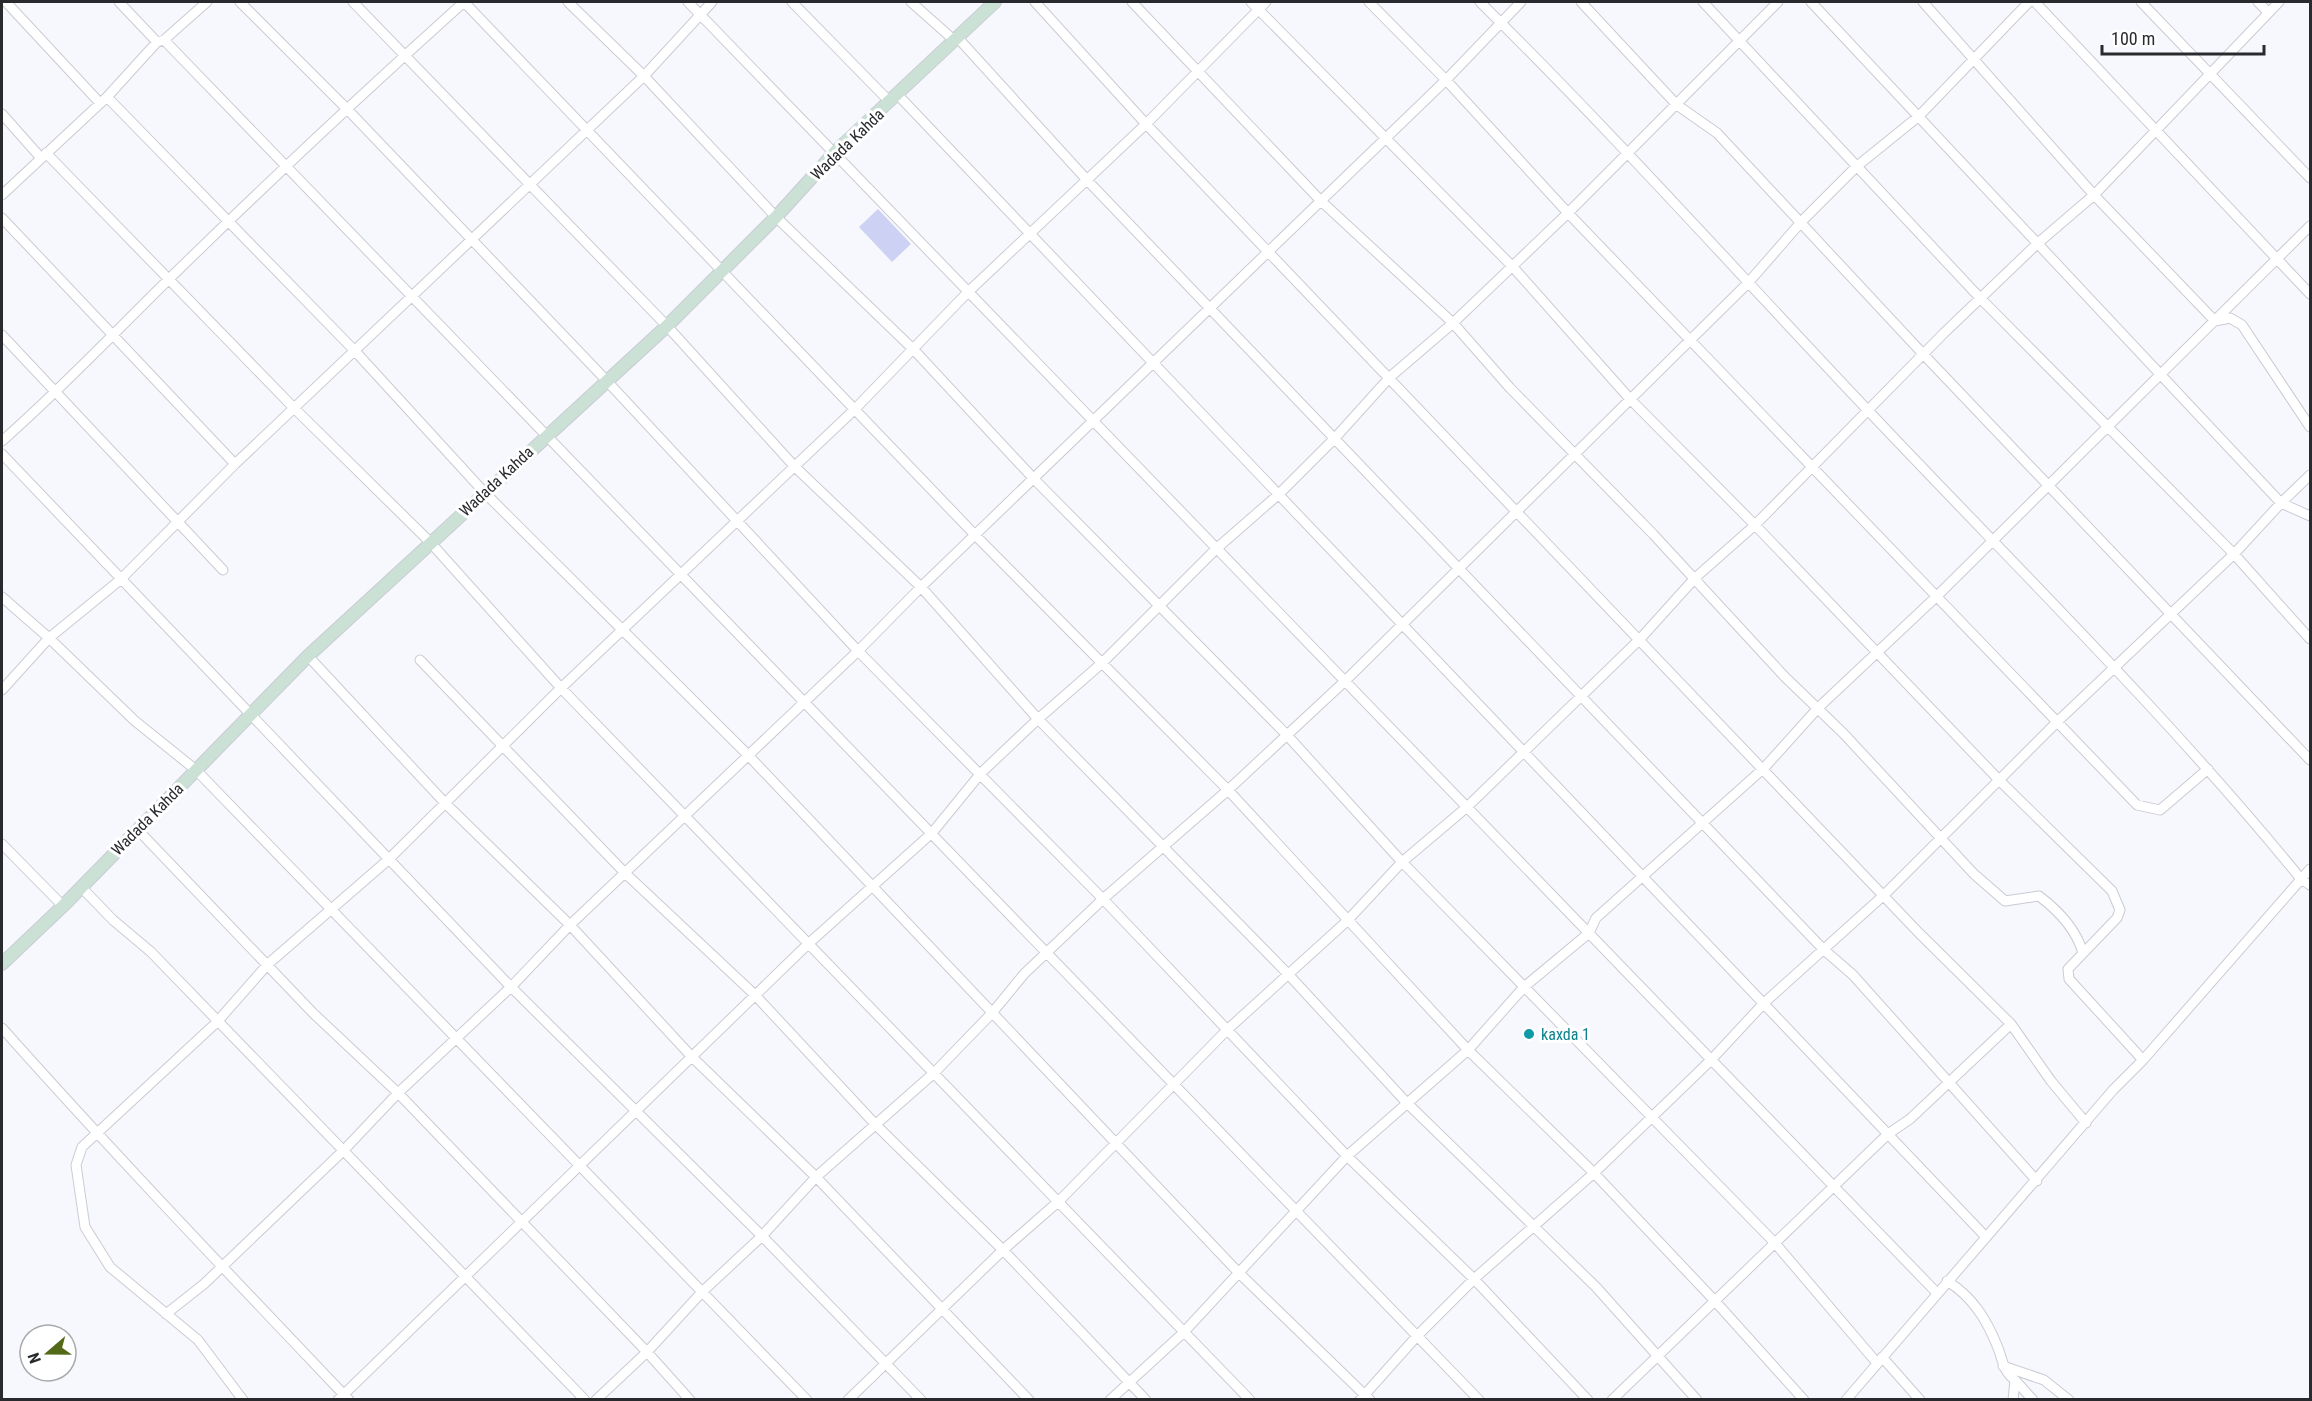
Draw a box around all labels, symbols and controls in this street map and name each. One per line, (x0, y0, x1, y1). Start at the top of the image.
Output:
scale bar (2102, 18, 2264, 56)
text: 100 m (2111, 28, 2155, 49)
street label: Wadada Kahda (807, 105, 888, 184)
street label: Wadada Kahda (455, 442, 537, 520)
street label: Wadada Kahda (107, 779, 187, 859)
place label: kaxda 1 (1541, 1025, 1590, 1044)
marker: kaxda 1 (1522, 1027, 1536, 1041)
north arrow (18, 1323, 78, 1383)
text: N (24, 1350, 45, 1366)

